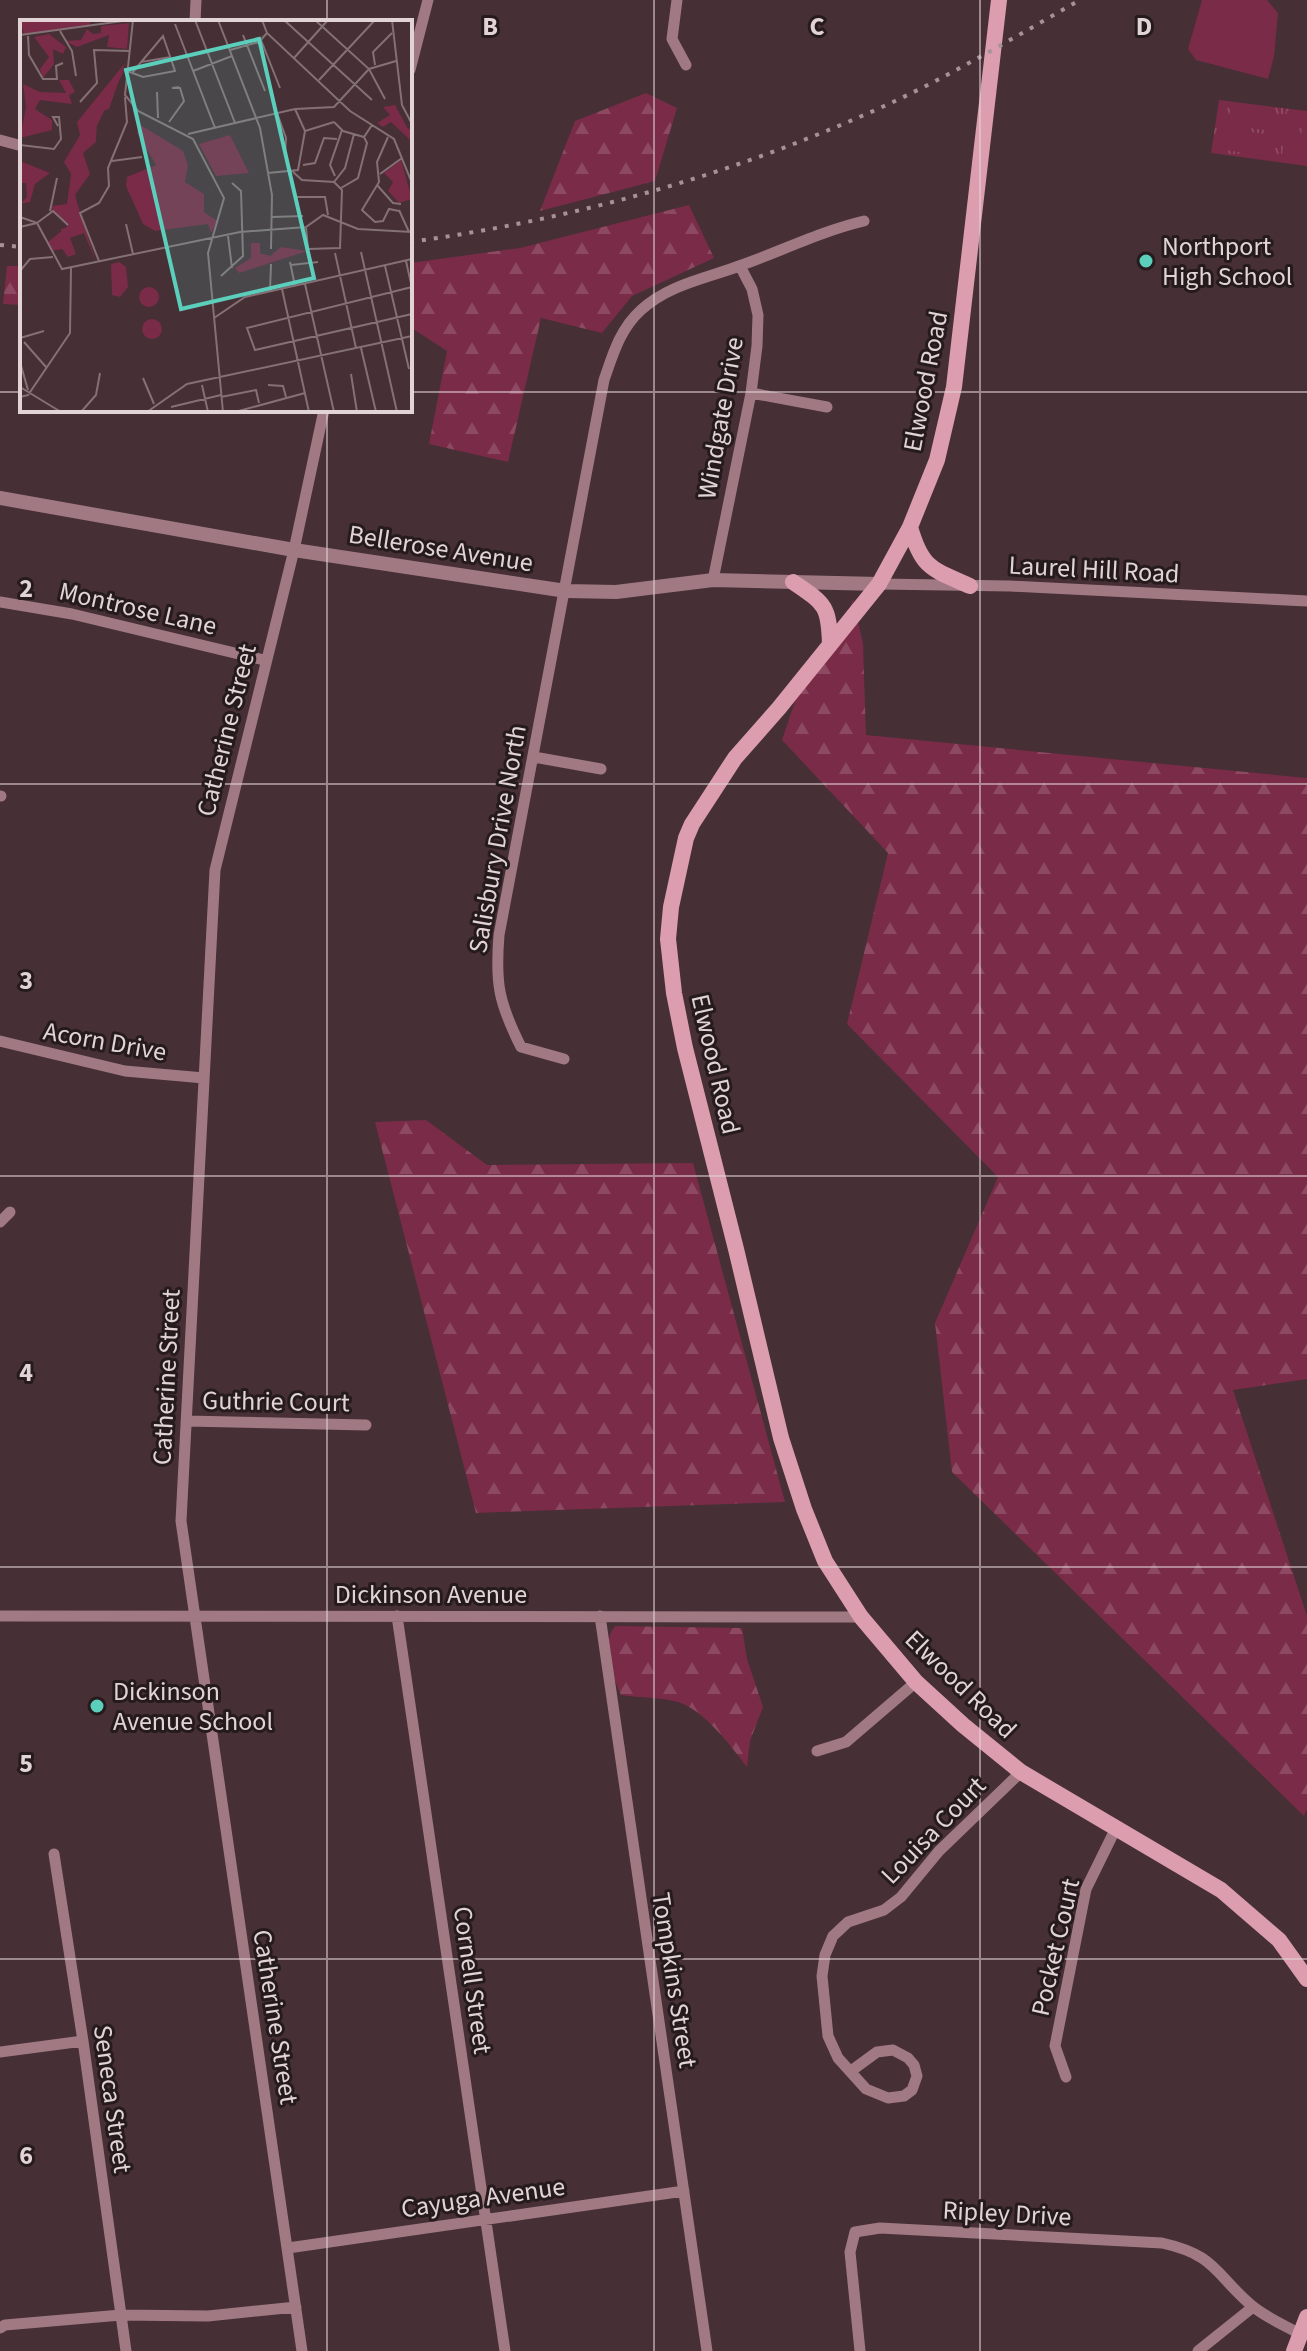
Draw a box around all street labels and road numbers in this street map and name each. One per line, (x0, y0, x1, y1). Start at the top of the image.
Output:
street label: Elwood Road (894, 308, 957, 455)
street label: Windgate Drive (688, 334, 753, 502)
street label: Bellerose Avenue (346, 516, 536, 581)
street label: Laurel Hill Road (1008, 547, 1180, 592)
street label: Montrose Lane (55, 572, 220, 645)
street label: Catherine Street (187, 640, 266, 820)
street label: Salisbury Drive North (459, 722, 536, 956)
street label: Elwood Road (681, 991, 750, 1138)
street label: Acorn Drive (40, 1012, 169, 1071)
street label: Catherine Street (143, 1288, 190, 1466)
street label: Guthrie Court (202, 1382, 350, 1421)
street label: Dickinson Avenue (335, 1576, 527, 1613)
street label: Elwood Road (897, 1622, 1025, 1747)
street label: Louisa Court (872, 1768, 994, 1892)
street label: Pocket Court (1022, 1875, 1089, 2019)
street label: Tompkins Street (642, 1890, 707, 2071)
street label: Cornell Street (444, 1904, 501, 2056)
street label: Catherine Street (243, 1927, 308, 2107)
street label: Seneca Street (84, 2023, 141, 2176)
street label: Cayuga Avenue (399, 2168, 568, 2227)
street label: Ripley Drive (942, 2192, 1072, 2235)

